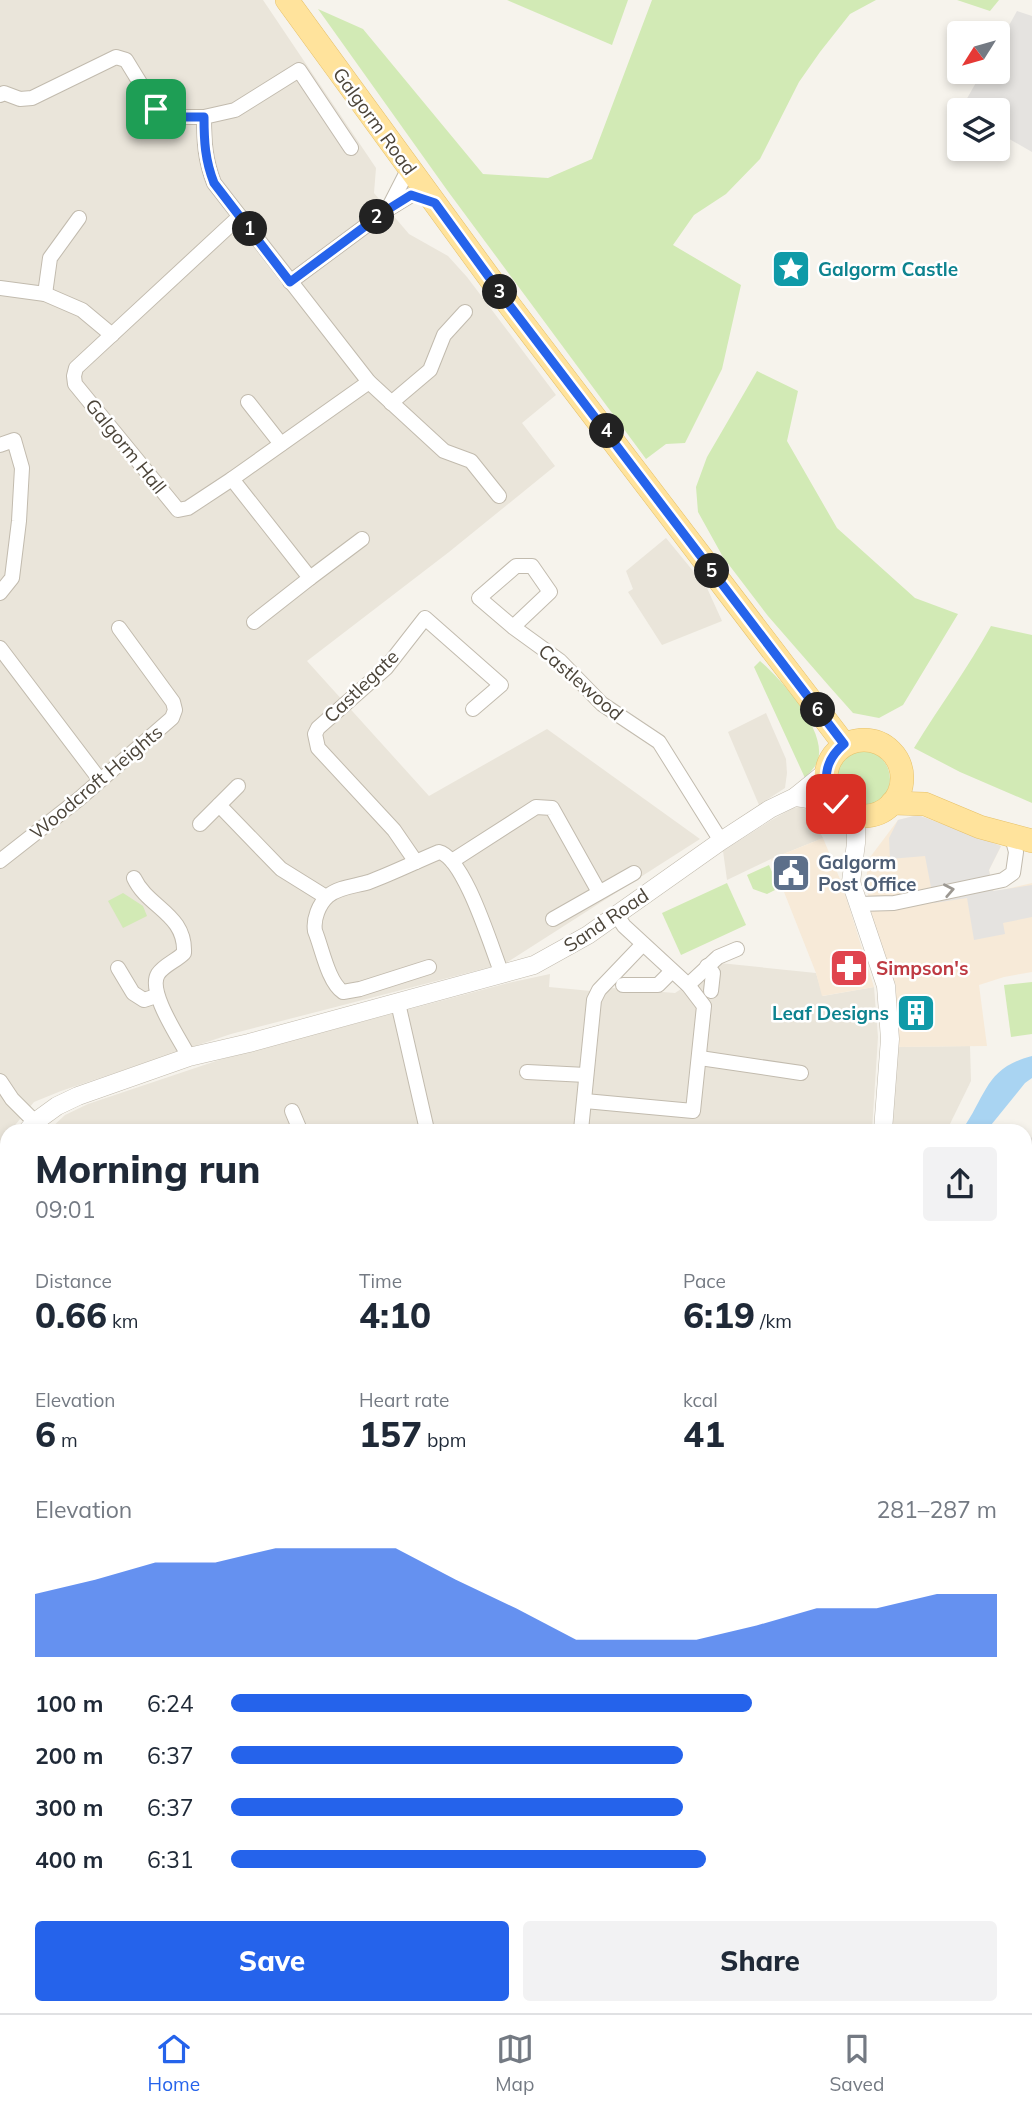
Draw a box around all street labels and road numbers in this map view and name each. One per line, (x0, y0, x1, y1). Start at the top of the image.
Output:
street label: Galgorm Road (328, 62, 422, 180)
street label: Galgorm Hall (80, 394, 172, 498)
street label: Castlewood (534, 639, 628, 725)
street label: Castlegate (319, 644, 403, 728)
street label: Woodcroft Heights (25, 720, 167, 844)
street label: Sand Road (559, 883, 653, 957)

